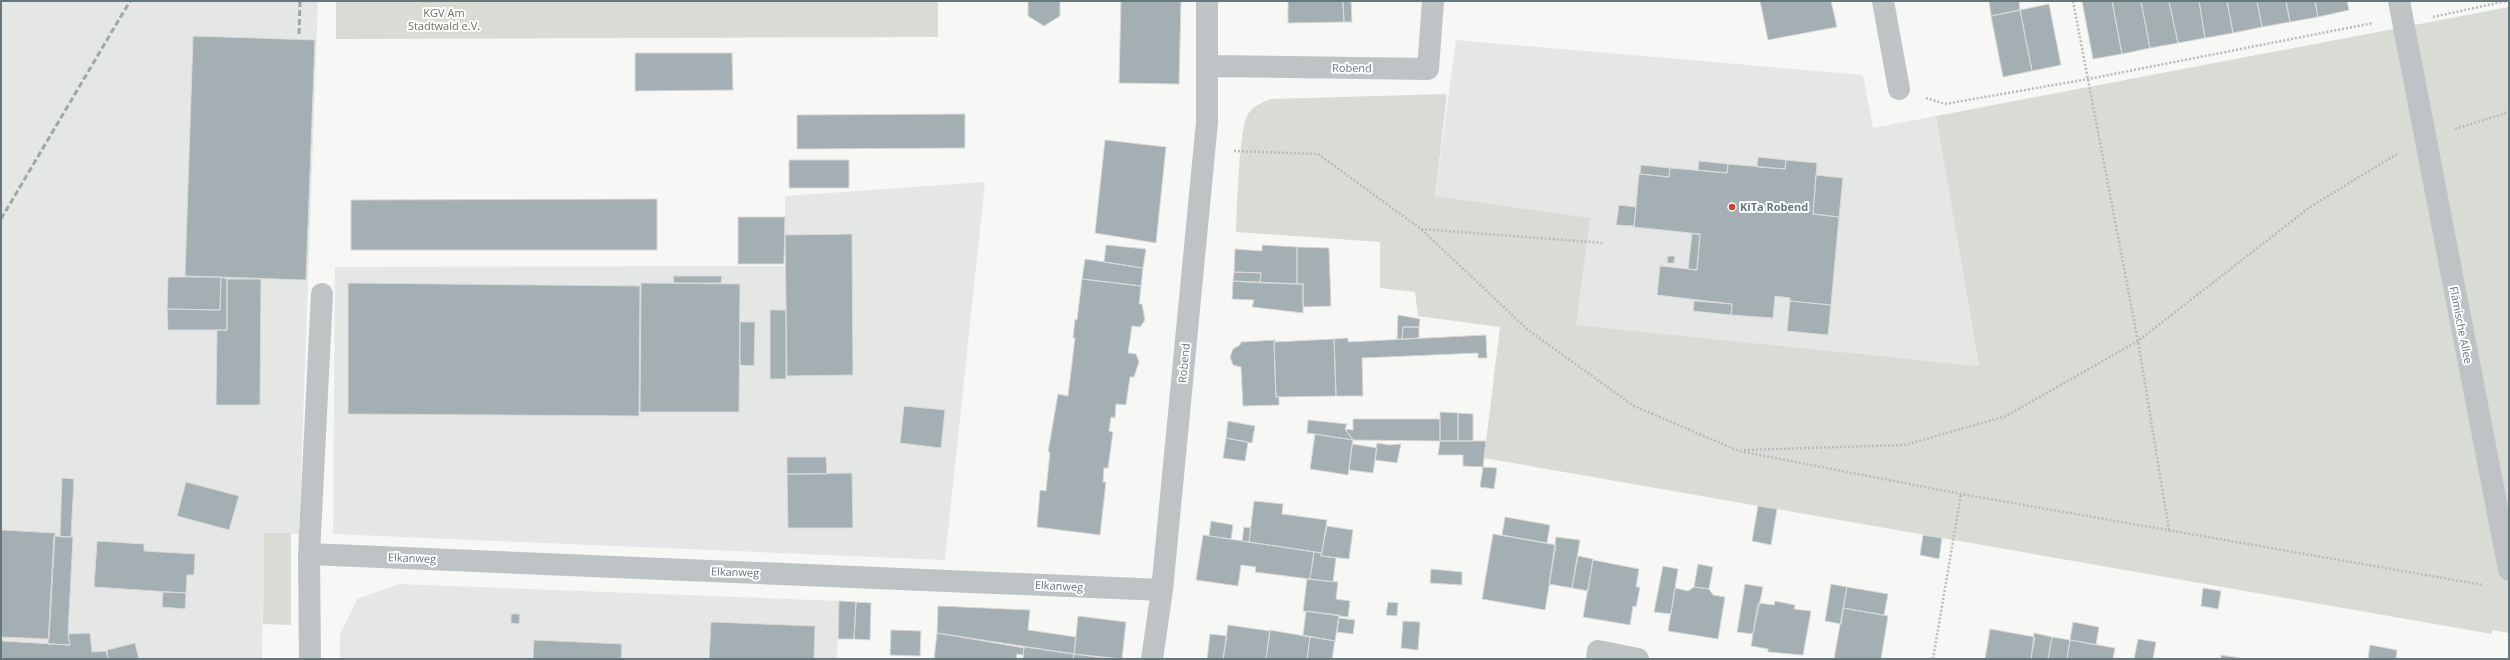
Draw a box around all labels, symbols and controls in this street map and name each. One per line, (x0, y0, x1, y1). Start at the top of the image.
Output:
park label: KGV Am Stadtwald e.V. (408, 5, 480, 33)
street label: Robend (1332, 60, 1372, 75)
place label: KiTa Robend (1740, 199, 1808, 214)
marker: KiTa Robend (1727, 202, 1737, 212)
street label: Flämische Allee (2447, 285, 2476, 365)
street label: Robend (1174, 342, 1193, 383)
street label: Elkanweg (388, 549, 436, 566)
street label: Elkanweg (711, 563, 759, 580)
street label: Elkanweg (1035, 577, 1084, 594)

